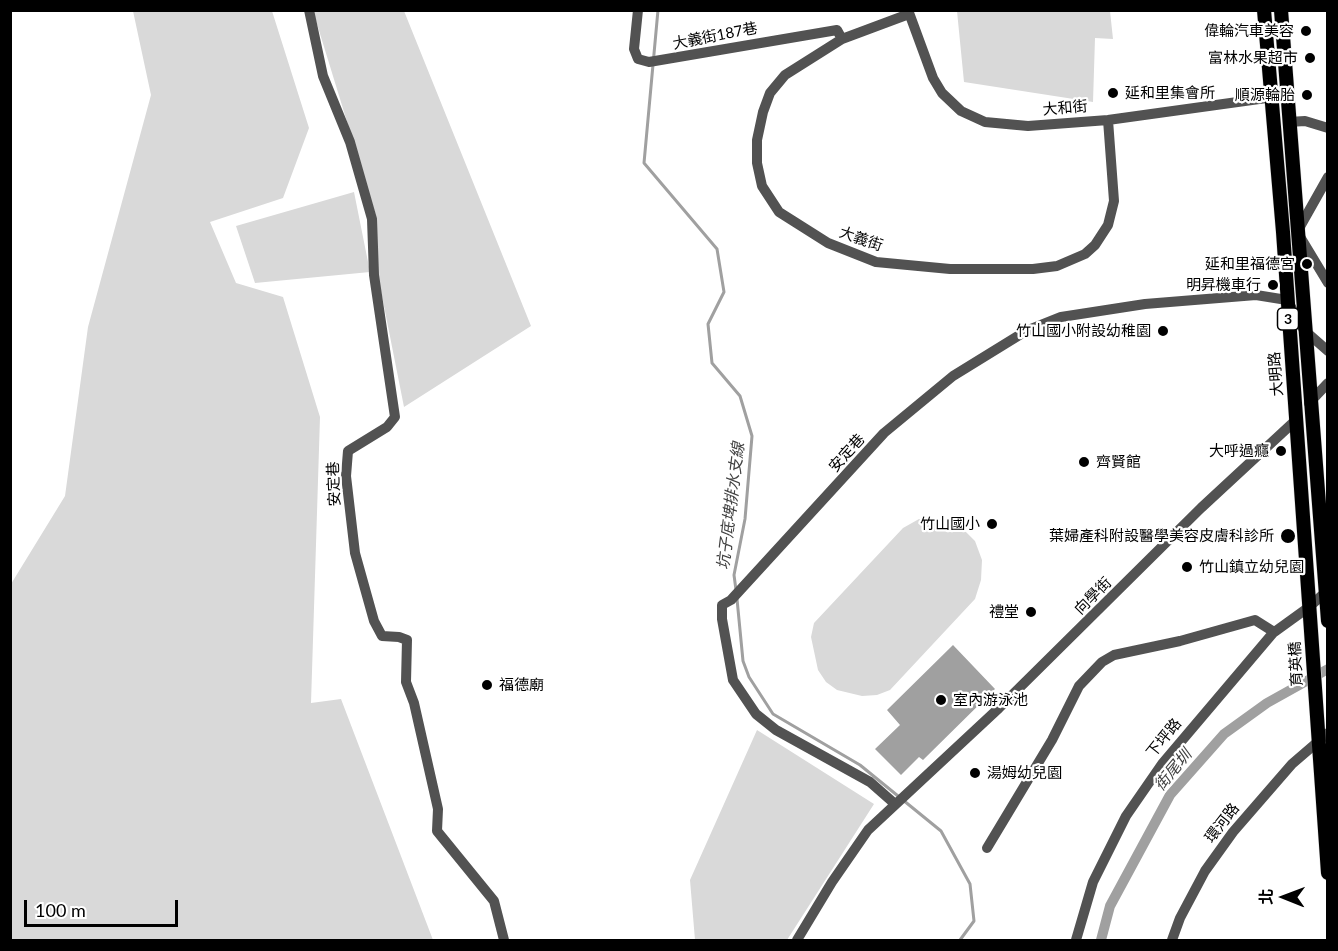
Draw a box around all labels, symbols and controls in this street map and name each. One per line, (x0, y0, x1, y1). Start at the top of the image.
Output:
street label: 大義街187巷 (671, 19, 759, 53)
place label: 偉輪汽車美容 (1204, 22, 1294, 40)
marker: 偉輪汽車美容 (1299, 24, 1313, 38)
place label: 富林水果超市 (1208, 49, 1298, 67)
marker: 富林水果超市 (1303, 51, 1317, 65)
place label: 延和里集會所 (1125, 84, 1215, 102)
marker: 延和里集會所 (1106, 86, 1120, 100)
place label: 順源輪胎 (1235, 86, 1295, 104)
marker: 順源輪胎 (1300, 88, 1314, 102)
street label: 大和街 (1042, 97, 1088, 119)
street label: 大義街 (837, 223, 885, 255)
place label: 延和里福德宮 (1205, 255, 1295, 273)
marker: 延和里福德宮 (1300, 257, 1314, 271)
place label: 明昇機車行 (1186, 276, 1261, 294)
marker: 明昇機車行 (1266, 278, 1280, 292)
road number: 3 (1278, 308, 1298, 330)
place label: 竹山國小附設幼稚園 (1016, 322, 1151, 340)
marker: 竹山國小附設幼稚園 (1156, 324, 1170, 338)
street label: 大明路 (1265, 351, 1287, 397)
street label: 安定巷 (825, 430, 869, 476)
water label: 坑子底埤排水支線 (714, 441, 748, 571)
place label: 大呼過癮 (1209, 442, 1269, 460)
marker: 大呼過癮 (1274, 444, 1288, 458)
place label: 齊賢館 (1096, 453, 1141, 471)
marker: 齊賢館 (1077, 455, 1091, 469)
street label: 安定巷 (324, 461, 344, 507)
place label: 竹山國小 (920, 515, 980, 533)
marker: 竹山國小 (985, 517, 999, 531)
place label: 葉婦產科附設醫學美容皮膚科診所 (1049, 527, 1274, 545)
marker: 葉婦產科附設醫學美容皮膚科診所 (1279, 527, 1297, 545)
place label: 竹山鎮立幼兒園 (1199, 558, 1304, 576)
marker: 竹山鎮立幼兒園 (1180, 560, 1194, 574)
street label: 向學街 (1071, 574, 1115, 618)
place label: 禮堂 (989, 603, 1019, 621)
marker: 禮堂 (1024, 605, 1038, 619)
street label: 育英橋 (1286, 641, 1306, 687)
place label: 福德廟 (499, 676, 544, 694)
marker: 福德廟 (480, 678, 494, 692)
place label: 室內游泳池 (953, 691, 1028, 709)
marker: 室內游泳池 (934, 693, 948, 707)
street label: 下坪路 (1143, 715, 1185, 761)
water label: 街尾圳 (1150, 745, 1196, 795)
place label: 湯姆幼兒園 (987, 764, 1062, 782)
marker: 湯姆幼兒園 (968, 766, 982, 780)
street label: 環河路 (1201, 800, 1243, 846)
north arrow (1254, 867, 1314, 927)
scale bar (27, 888, 182, 926)
text: 北 (1256, 889, 1275, 905)
text: 100 m (35, 899, 86, 921)

